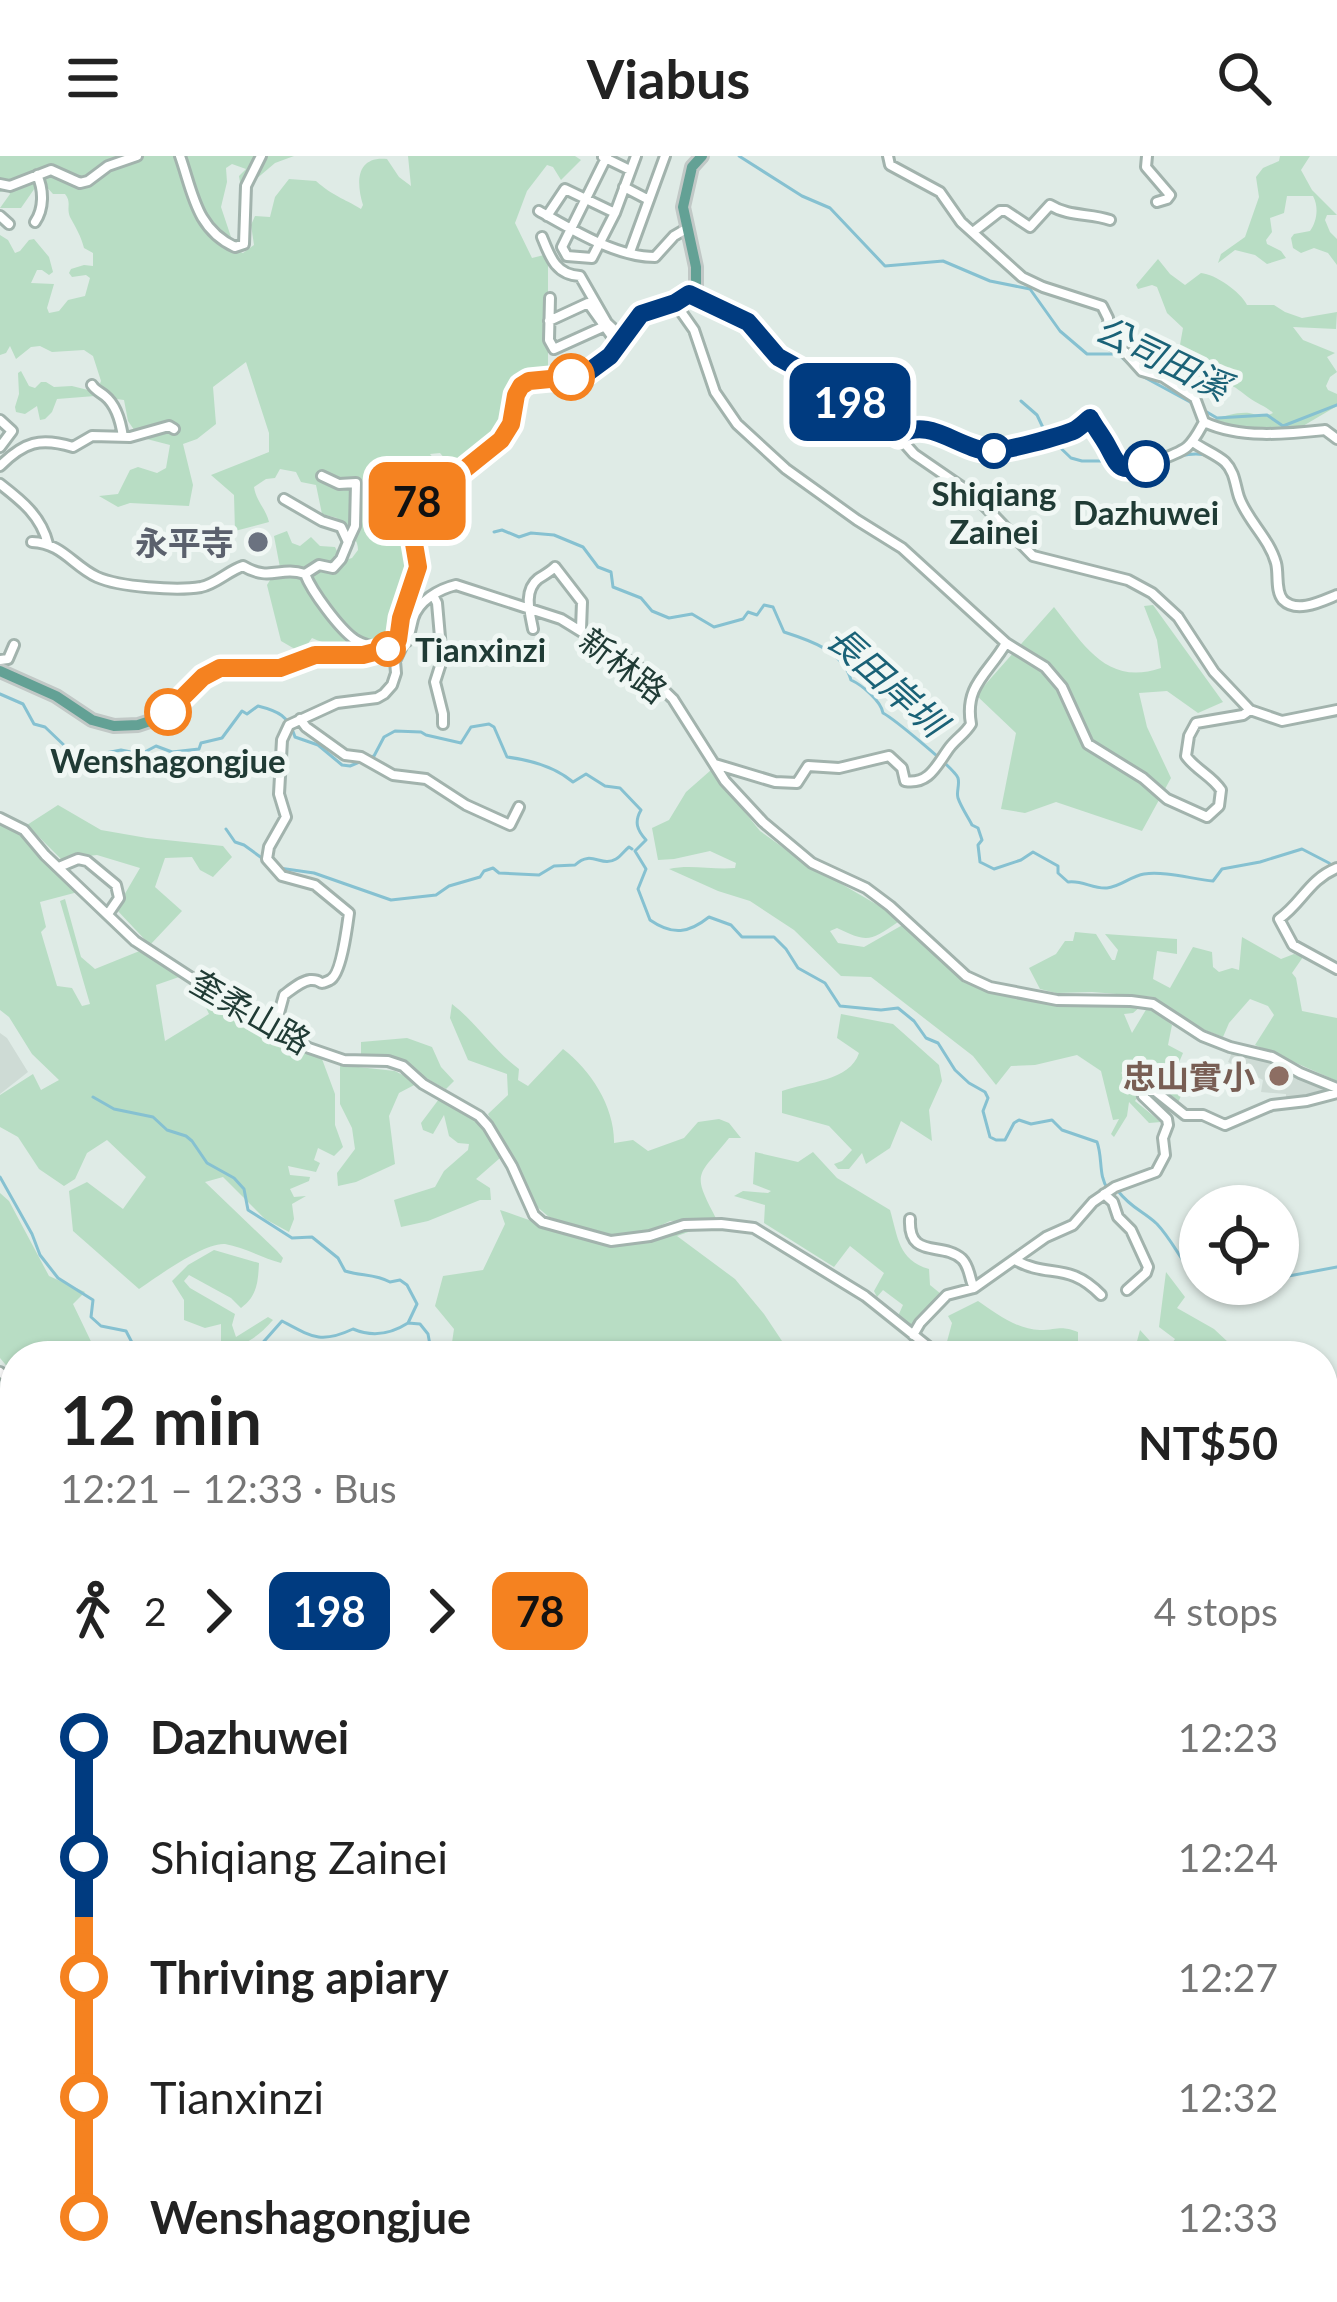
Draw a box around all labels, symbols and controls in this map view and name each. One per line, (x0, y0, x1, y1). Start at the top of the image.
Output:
icon: menu (60, 45, 126, 111)
icon: search (1211, 45, 1277, 111)
text: Viabus (587, 46, 750, 111)
water label: 公司田溪 (1089, 306, 1242, 411)
unlabelled marker (549, 355, 593, 399)
line badge: 198 (781, 363, 919, 441)
text: 198 (813, 377, 887, 427)
marker: Shiqiang Zainei (978, 435, 1010, 467)
marker: Dazhuwei (1124, 442, 1168, 486)
line badge: 78 (363, 462, 471, 540)
place label: Shiqiang Zainei (932, 473, 1056, 551)
text: 78 (393, 476, 441, 526)
place label: Dazhuwei (1073, 492, 1219, 532)
place label: 永平寺 (135, 522, 234, 562)
marker: 永平寺 (245, 529, 271, 555)
water label: 長田岸圳 (819, 615, 959, 748)
street label: 新林路 (572, 619, 676, 711)
place label: Tianxinzi (415, 629, 546, 669)
marker: Tianxinzi (372, 633, 404, 665)
marker: Wenshagongjue (146, 690, 190, 734)
place label: Wenshagongjue (50, 740, 286, 780)
street label: 奎柔山路 (184, 961, 318, 1061)
place label: 忠山實小 (1123, 1056, 1255, 1096)
marker: 忠山實小 (1266, 1063, 1292, 1089)
map controls (1179, 1185, 1299, 1305)
button: locate (1179, 1185, 1299, 1305)
text: 12 min (60, 1380, 262, 1459)
text: NT$50 (1138, 1416, 1278, 1470)
text: 12:21 – 12:33 · Bus (60, 1465, 397, 1511)
icon: walk (60, 1578, 126, 1644)
icon: forward (185, 1578, 251, 1644)
icon: forward (408, 1578, 474, 1644)
text: 198 (293, 1586, 366, 1636)
text: 78 (516, 1586, 564, 1636)
text: 2 (144, 1588, 167, 1634)
text: 4 stops (1154, 1588, 1278, 1634)
text: Dazhuwei (150, 1710, 349, 1764)
text: 12:23 (1178, 1714, 1278, 1760)
text: Shiqiang Zainei (150, 1830, 448, 1884)
text: 12:24 (1178, 1834, 1278, 1880)
text: Thriving apiary (150, 1950, 449, 2004)
text: 12:27 (1178, 1954, 1278, 2000)
text: Tianxinzi (150, 2070, 324, 2124)
text: 12:32 (1178, 2074, 1278, 2120)
text: Wenshagongjue (150, 2190, 471, 2244)
text: 12:33 (1178, 2194, 1278, 2240)

